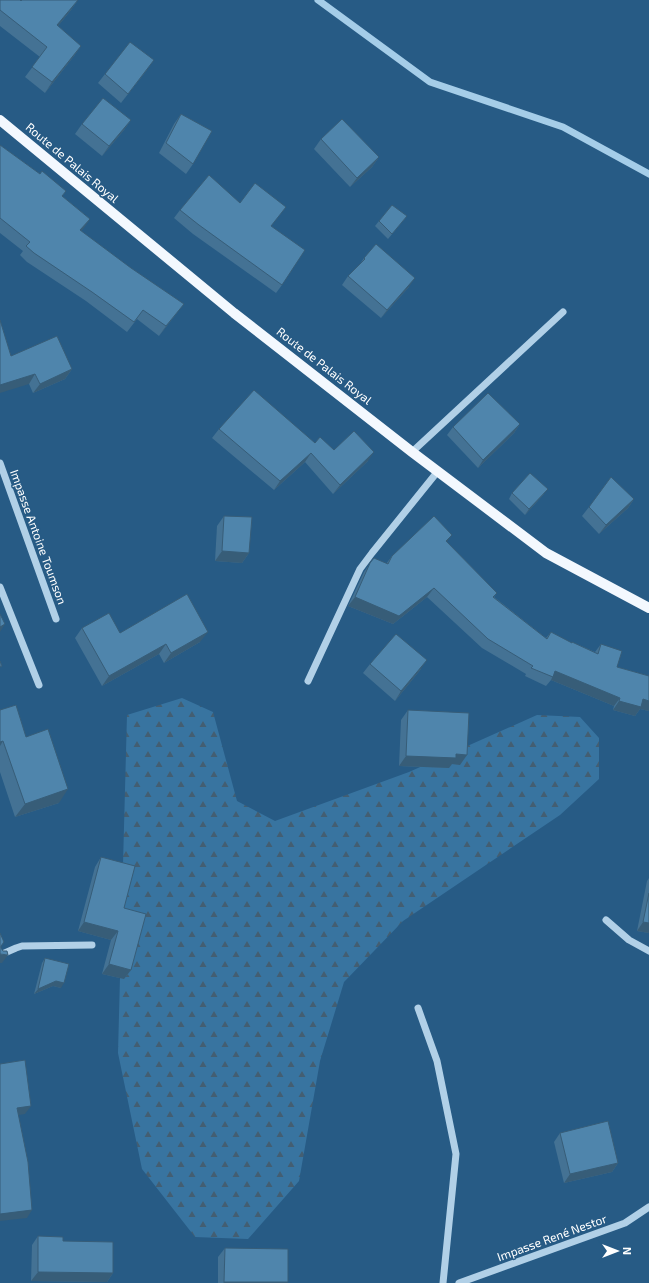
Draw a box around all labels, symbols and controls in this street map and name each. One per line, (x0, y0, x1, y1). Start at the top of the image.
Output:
street label: Route de Palais Royal (23, 119, 122, 205)
street label: Route de Palais Royal (274, 324, 375, 407)
street label: Impasse Antoine Toumson (8, 467, 70, 606)
street label: Impasse René Nestor (495, 1211, 609, 1263)
north arrow (597, 1231, 637, 1271)
text: N (621, 1247, 634, 1255)

